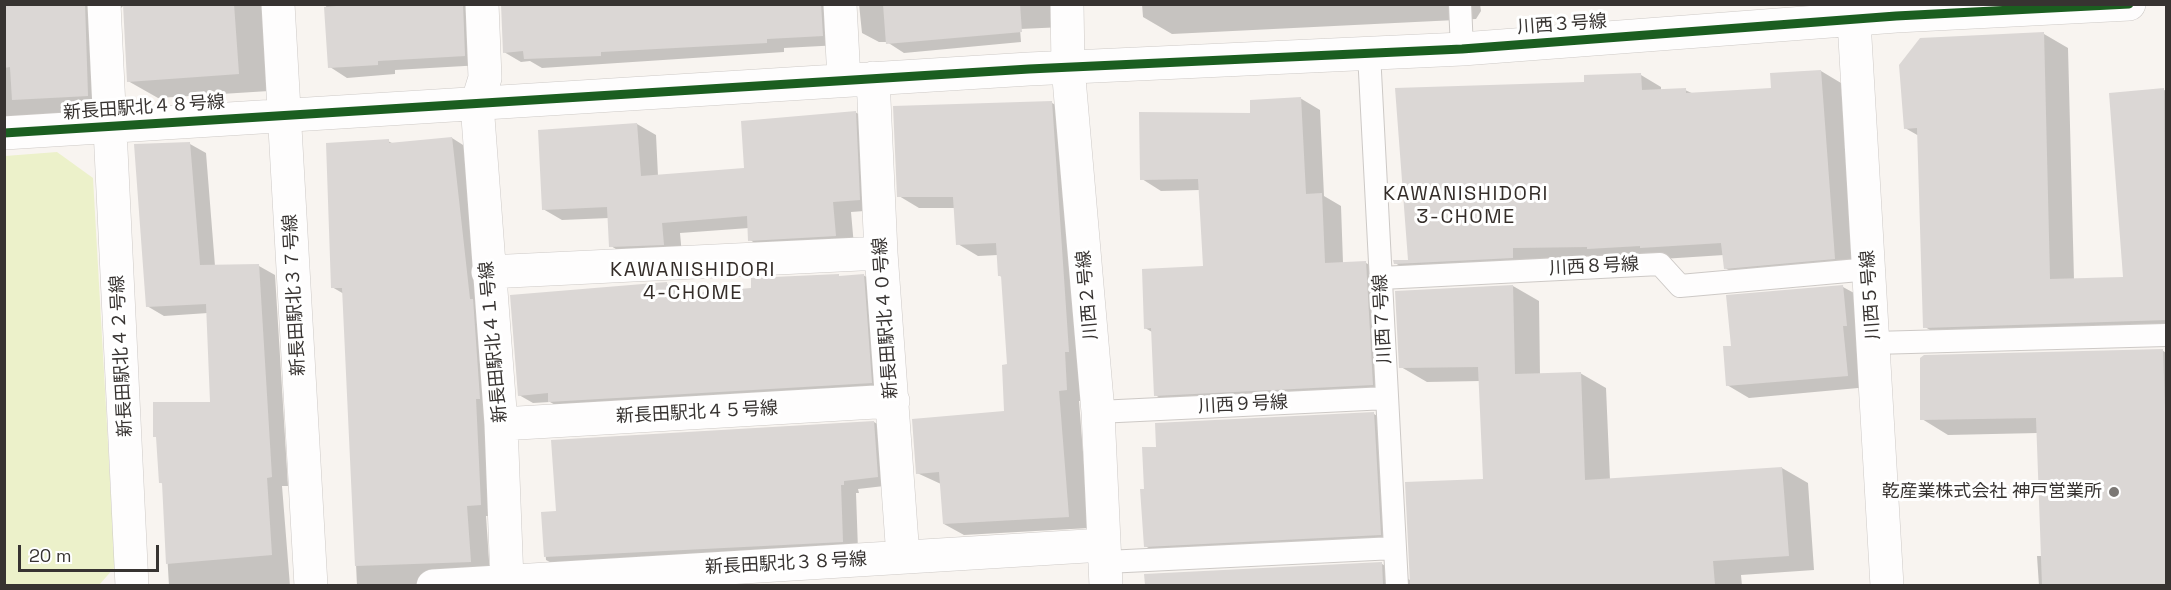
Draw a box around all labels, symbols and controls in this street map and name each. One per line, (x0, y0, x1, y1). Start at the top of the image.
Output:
street label: 川西３号線 (1516, 11, 1608, 39)
street label: 新長田駅北４８号線 (62, 92, 226, 124)
district label: KAWANISHIDORI 3-CHOME (1383, 183, 1549, 230)
street label: 新長田駅北３７号線 (280, 214, 310, 376)
street label: 新長田駅北４０号線 (870, 236, 902, 400)
street label: 川西２号線 (1073, 249, 1103, 341)
street label: 川西５号線 (1857, 249, 1885, 341)
street label: 川西８号線 (1548, 254, 1640, 280)
district label: KAWANISHIDORI 4-CHOME (610, 259, 776, 306)
street label: 新長田駅北４１号線 (476, 260, 512, 424)
street label: 川西７号線 (1370, 273, 1396, 365)
street label: 新長田駅北４２号線 (107, 275, 137, 437)
street label: 川西９号線 (1197, 392, 1289, 418)
street label: 新長田駅北４５号線 (616, 398, 778, 428)
place label: 乾産業株式会社 神戸営業所 (1881, 481, 2102, 503)
marker: 乾産業株式会社 神戸営業所 (2107, 485, 2121, 499)
scale bar (21, 533, 162, 571)
text: 20 m (29, 544, 72, 567)
street label: 新長田駅北３８号線 (705, 549, 867, 579)

